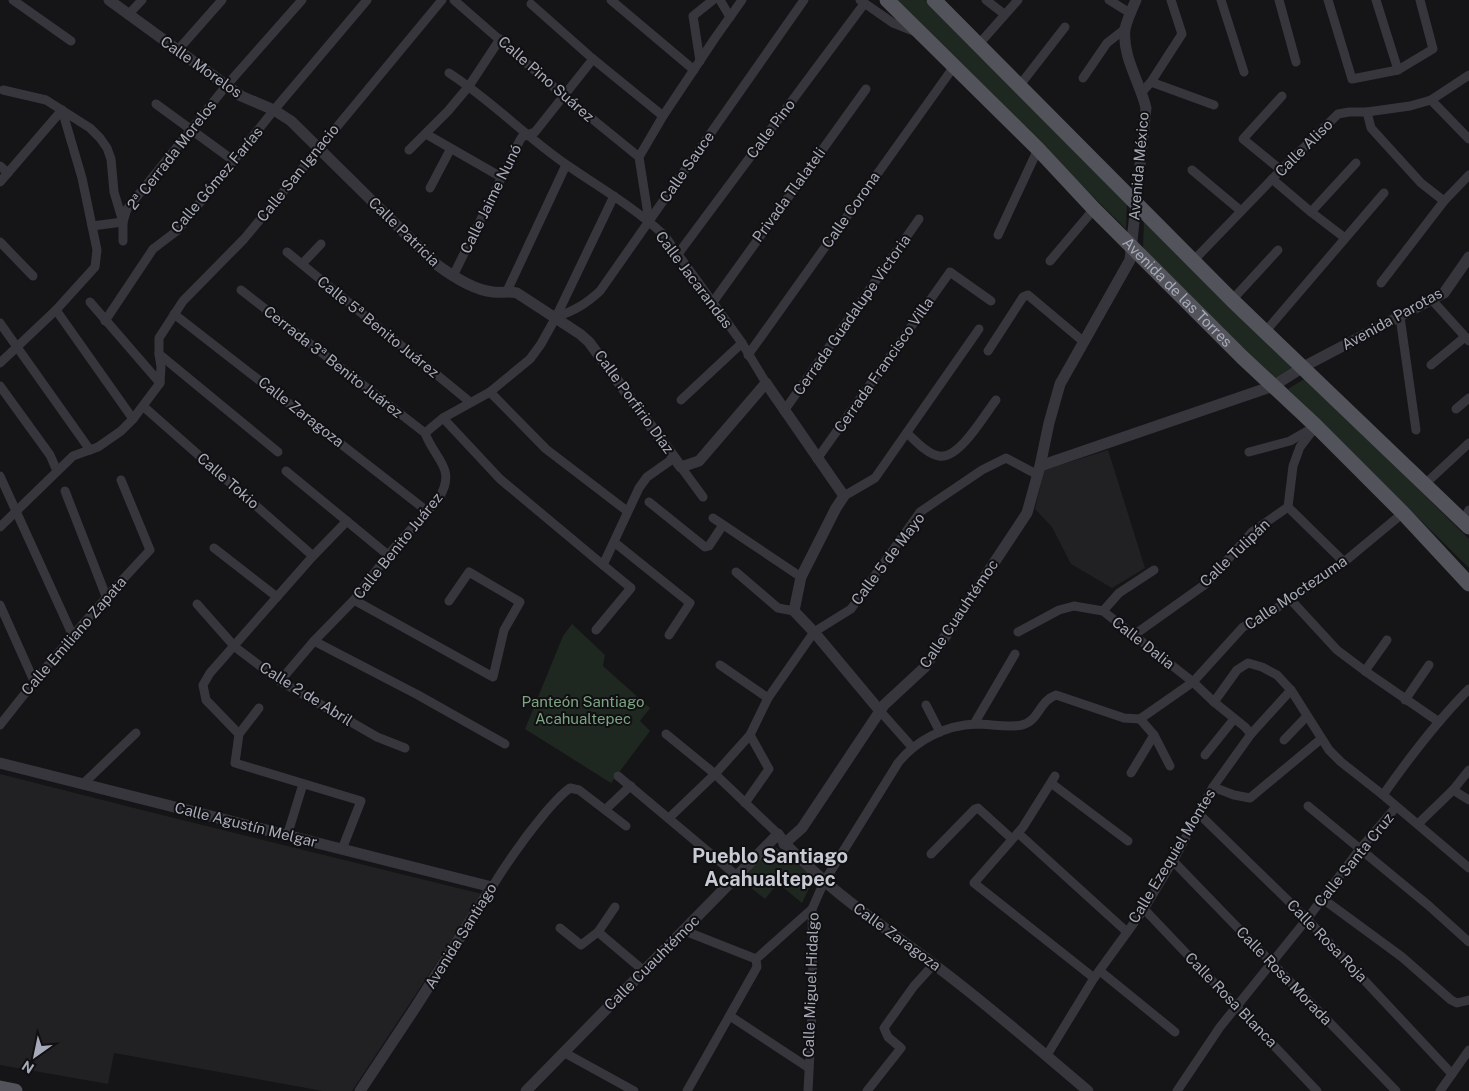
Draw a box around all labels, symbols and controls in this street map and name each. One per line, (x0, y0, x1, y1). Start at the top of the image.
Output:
street label: Calle Morelos (157, 32, 245, 101)
street label: Calle Pino Suárez (495, 32, 598, 125)
street label: Calle Pino (743, 96, 798, 162)
street label: 2ª Cerrada Morelos (124, 97, 220, 213)
street label: Avenida México (1125, 111, 1152, 221)
street label: Calle Aliso (1271, 115, 1336, 180)
street label: Calle San Ignacio (253, 121, 342, 225)
street label: Calle Gómez Farías (167, 123, 266, 236)
street label: Calle Sauce (656, 128, 717, 205)
street label: Calle Jaime Nunó (457, 141, 524, 256)
street label: Privada Tlalateli (749, 144, 828, 245)
street label: Calle Corona (818, 168, 883, 251)
street label: Calle Patricia (365, 194, 443, 270)
street label: Calle Jacarandas (652, 228, 736, 331)
street label: Cerrada Guadalupe Victoria (790, 231, 914, 398)
street label: Avenida de las Torres (1119, 234, 1236, 350)
street label: Calle 5ª Benito Juárez (314, 272, 442, 381)
street label: Avenida Parotas (1339, 284, 1445, 353)
street label: Cerrada Francisco Villa (830, 294, 937, 436)
street label: Cerrada 3ª Benito Juárez (261, 302, 406, 421)
street label: Calle Porfirio Díaz (591, 347, 678, 457)
street label: Calle Zaragoza (255, 373, 347, 450)
street label: Calle Tokio (194, 449, 263, 512)
street label: Calle Benito Juárez (350, 489, 446, 602)
street label: Calle 5 de Mayo (847, 509, 928, 608)
street label: Calle Tulipán (1196, 515, 1273, 590)
street label: Calle Moctezuma (1241, 552, 1350, 633)
street label: Calle Cuauhtémoc (916, 556, 1001, 671)
street label: Calle Emiliano Zapata (18, 573, 130, 698)
street label: Calle Dalia (1109, 613, 1178, 672)
street label: Calle 2 de Abril (257, 658, 356, 729)
park label: Panteón Santiago Acahualtepec (522, 693, 644, 727)
street label: Calle Ezequiel Montes (1125, 785, 1218, 926)
street label: Calle Agustín Melgar (173, 799, 319, 850)
street label: Calle Santa Cruz (1311, 809, 1397, 910)
district label: Pueblo Santiago Acahualtepec (692, 844, 848, 891)
street label: Avenida Santiago (421, 880, 500, 992)
street label: Calle Rosa Roja (1284, 896, 1371, 985)
street label: Calle Zaragoza (850, 899, 944, 974)
street label: Calle Cuauhtémoc (601, 912, 703, 1014)
street label: Calle Miguel Hidalgo (799, 912, 822, 1058)
street label: Calle Rosa Morada (1233, 923, 1336, 1028)
street label: Calle Rosa Blanca (1182, 949, 1281, 1050)
north arrow (10, 1031, 60, 1081)
text: N (19, 1057, 37, 1077)

